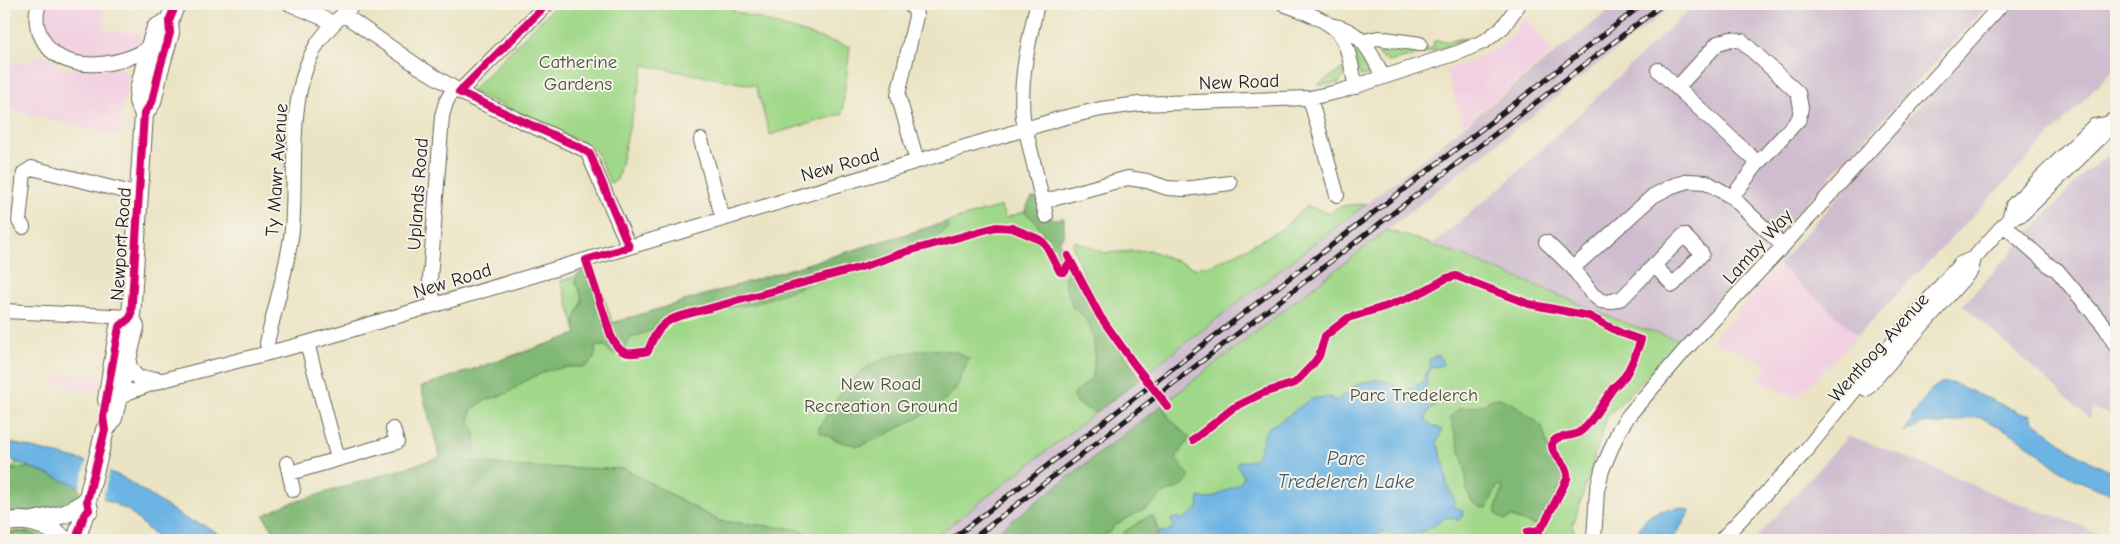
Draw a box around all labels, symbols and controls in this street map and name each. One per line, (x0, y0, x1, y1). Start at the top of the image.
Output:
park label: Catherine Gardens (539, 51, 617, 95)
street label: New Road (1198, 70, 1280, 94)
street label: Ty Mawr Avenue (261, 103, 293, 237)
street label: Uplands Road (403, 137, 433, 251)
street label: New Road (798, 143, 882, 187)
street label: Newport Road (106, 187, 136, 302)
street label: Lamby Way (1718, 204, 1797, 289)
street label: New Road (410, 259, 494, 303)
street label: Wentloog Avenue (1824, 289, 1933, 407)
park label: New Road Recreation Ground (804, 373, 958, 417)
park label: Parc Tredelerch (1350, 384, 1478, 406)
water label: Parc Tredelerch Lake (1277, 447, 1415, 493)

